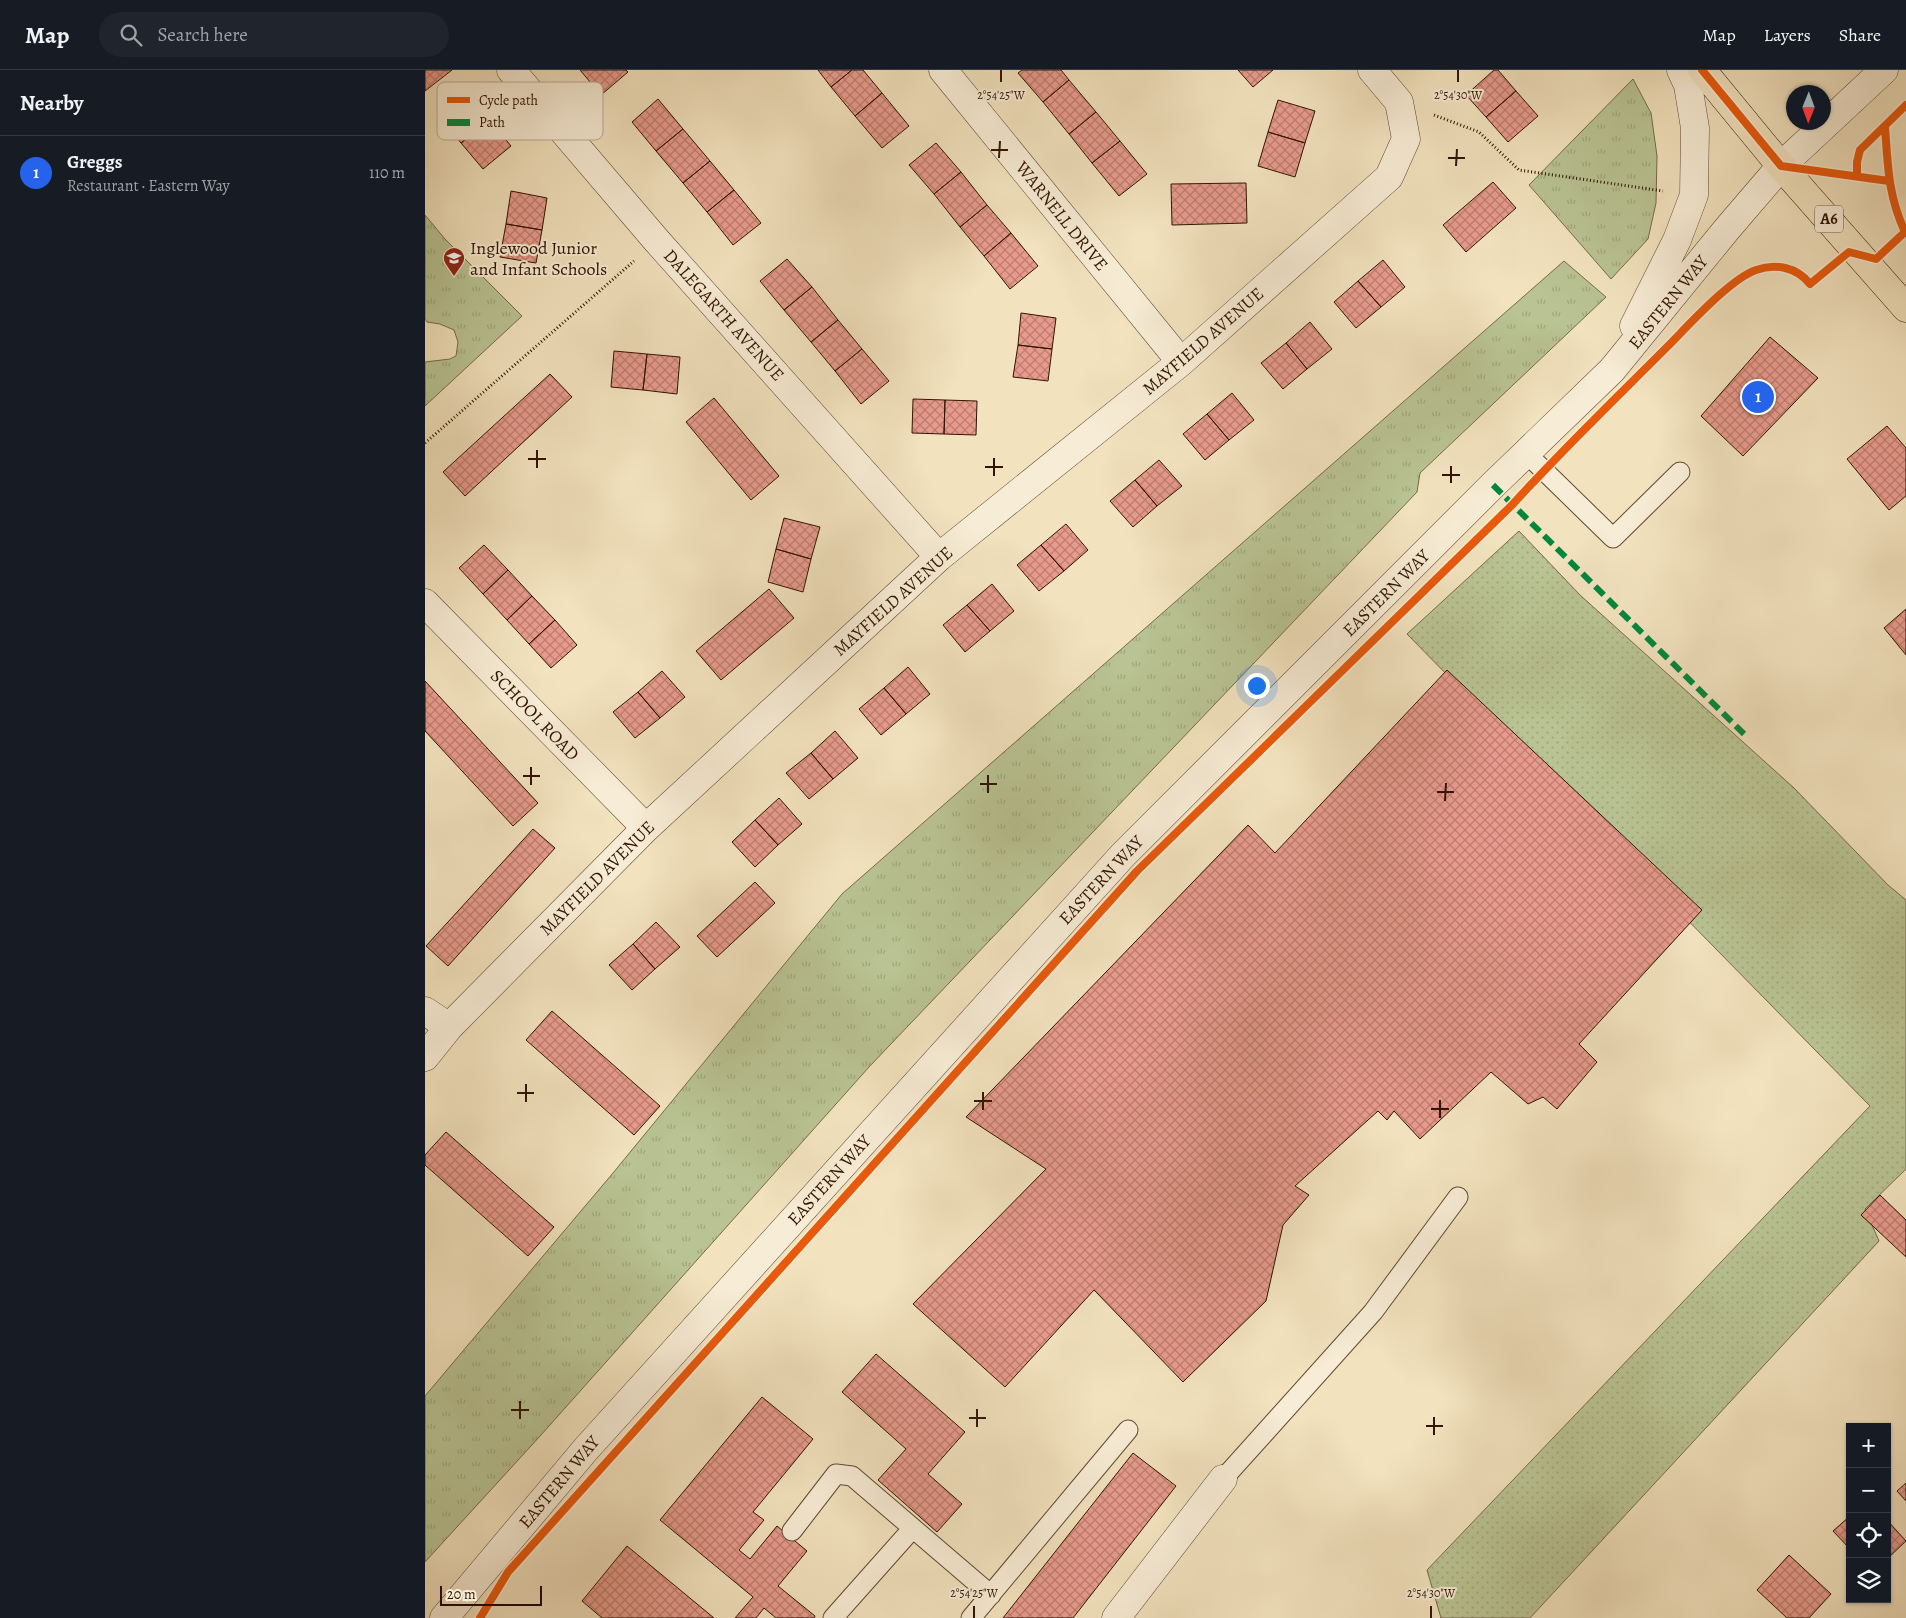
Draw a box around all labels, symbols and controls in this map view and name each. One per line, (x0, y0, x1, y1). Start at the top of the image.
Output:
search box (99, 12, 449, 57)
text: Map (25, 19, 69, 51)
icon: search (117, 21, 145, 49)
text: Search here (157, 22, 248, 48)
text: Map (1703, 23, 1736, 47)
text: Layers (1764, 23, 1811, 47)
text: Share (1839, 23, 1881, 47)
legend (437, 82, 603, 140)
north arrow (1786, 85, 1831, 130)
text: 2°54'25"W (977, 87, 1026, 103)
text: 2°54'30"W (1434, 87, 1483, 103)
text: Nearby (20, 89, 83, 117)
text: Cycle path (479, 91, 539, 110)
text: Path (479, 113, 506, 132)
text: Greggs (67, 149, 122, 175)
street label: WARNELL DRIVE (1010, 155, 1114, 276)
text: 1 (33, 162, 39, 184)
text: 110 m (369, 162, 405, 184)
text: Restaurant · Eastern Way (67, 175, 230, 197)
road number: A6 (1815, 206, 1843, 232)
place label: Inglewood Junior and Infant Schools (470, 236, 607, 281)
street label: DALEGARTH AVENUE (658, 244, 790, 386)
school or university icon: Inglewood Junior and Infant Schools (442, 246, 466, 277)
street label: EASTERN WAY (1623, 249, 1714, 354)
street label: MAYFIELD AVENUE (1137, 282, 1269, 400)
pin: 1 (1742, 378, 1774, 416)
street label: MAYFIELD AVENUE (828, 541, 958, 661)
street label: EASTERN WAY (1337, 543, 1436, 642)
street label: SCHOOL ROAD (485, 664, 585, 766)
your location (1244, 673, 1270, 699)
street label: MAYFIELD AVENUE (534, 815, 660, 941)
street label: EASTERN WAY (1053, 829, 1150, 930)
street label: EASTERN WAY (782, 1129, 877, 1230)
map controls (1846, 1423, 1891, 1603)
button: + (1846, 1423, 1891, 1468)
street label: EASTERN WAY (513, 1430, 606, 1533)
button: − (1846, 1468, 1891, 1513)
button: locate (1846, 1513, 1891, 1558)
button: layers (1846, 1558, 1891, 1603)
scale bar (440, 1583, 543, 1606)
text: 20 m (447, 1585, 476, 1604)
text: 2°54'25"W (950, 1585, 999, 1601)
text: 2°54'30"W (1407, 1585, 1456, 1601)

